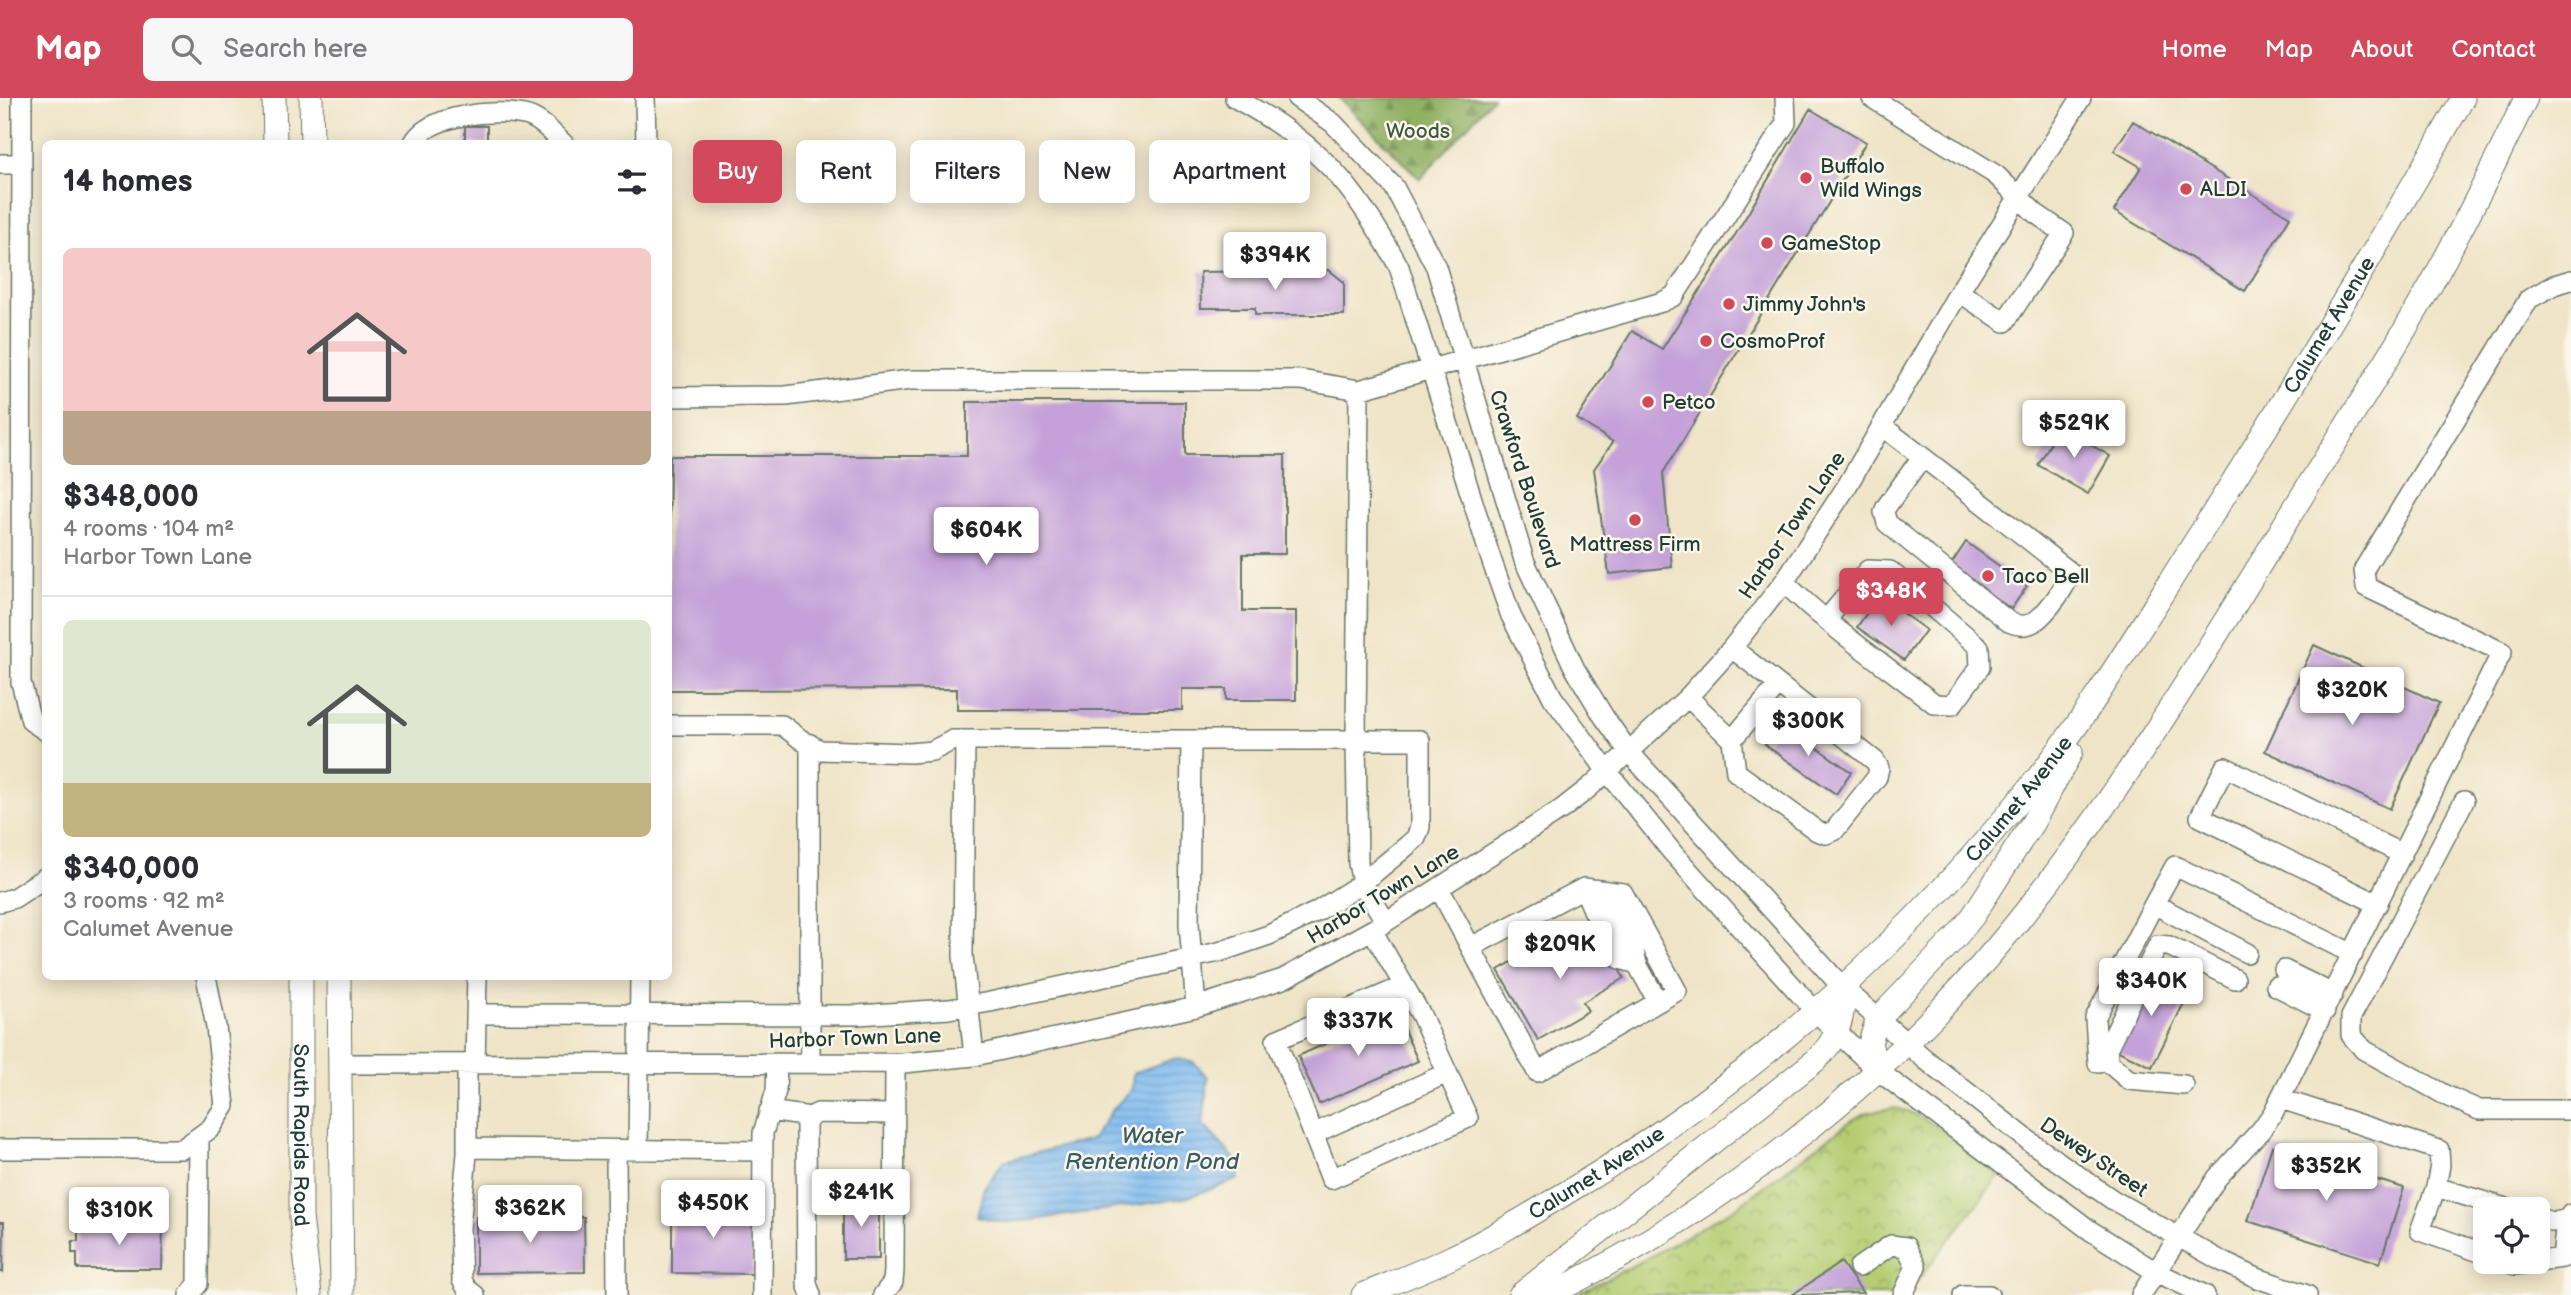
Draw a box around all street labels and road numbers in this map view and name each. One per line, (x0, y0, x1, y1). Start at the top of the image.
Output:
street label: Calumet Avenue (2279, 252, 2381, 398)
street label: Crawford Boulevard (1484, 387, 1565, 572)
street label: Harbor Town Lane (1734, 447, 1851, 604)
street label: Calumet Avenue (1960, 731, 2078, 868)
street label: Harbor Town Lane (1303, 839, 1464, 950)
street label: Harbor Town Lane (768, 1023, 942, 1054)
street label: South Rapids Road (288, 1044, 314, 1228)
street label: Dewey Street (2035, 1112, 2153, 1203)
street label: Calumet Avenue (1524, 1121, 1669, 1225)

